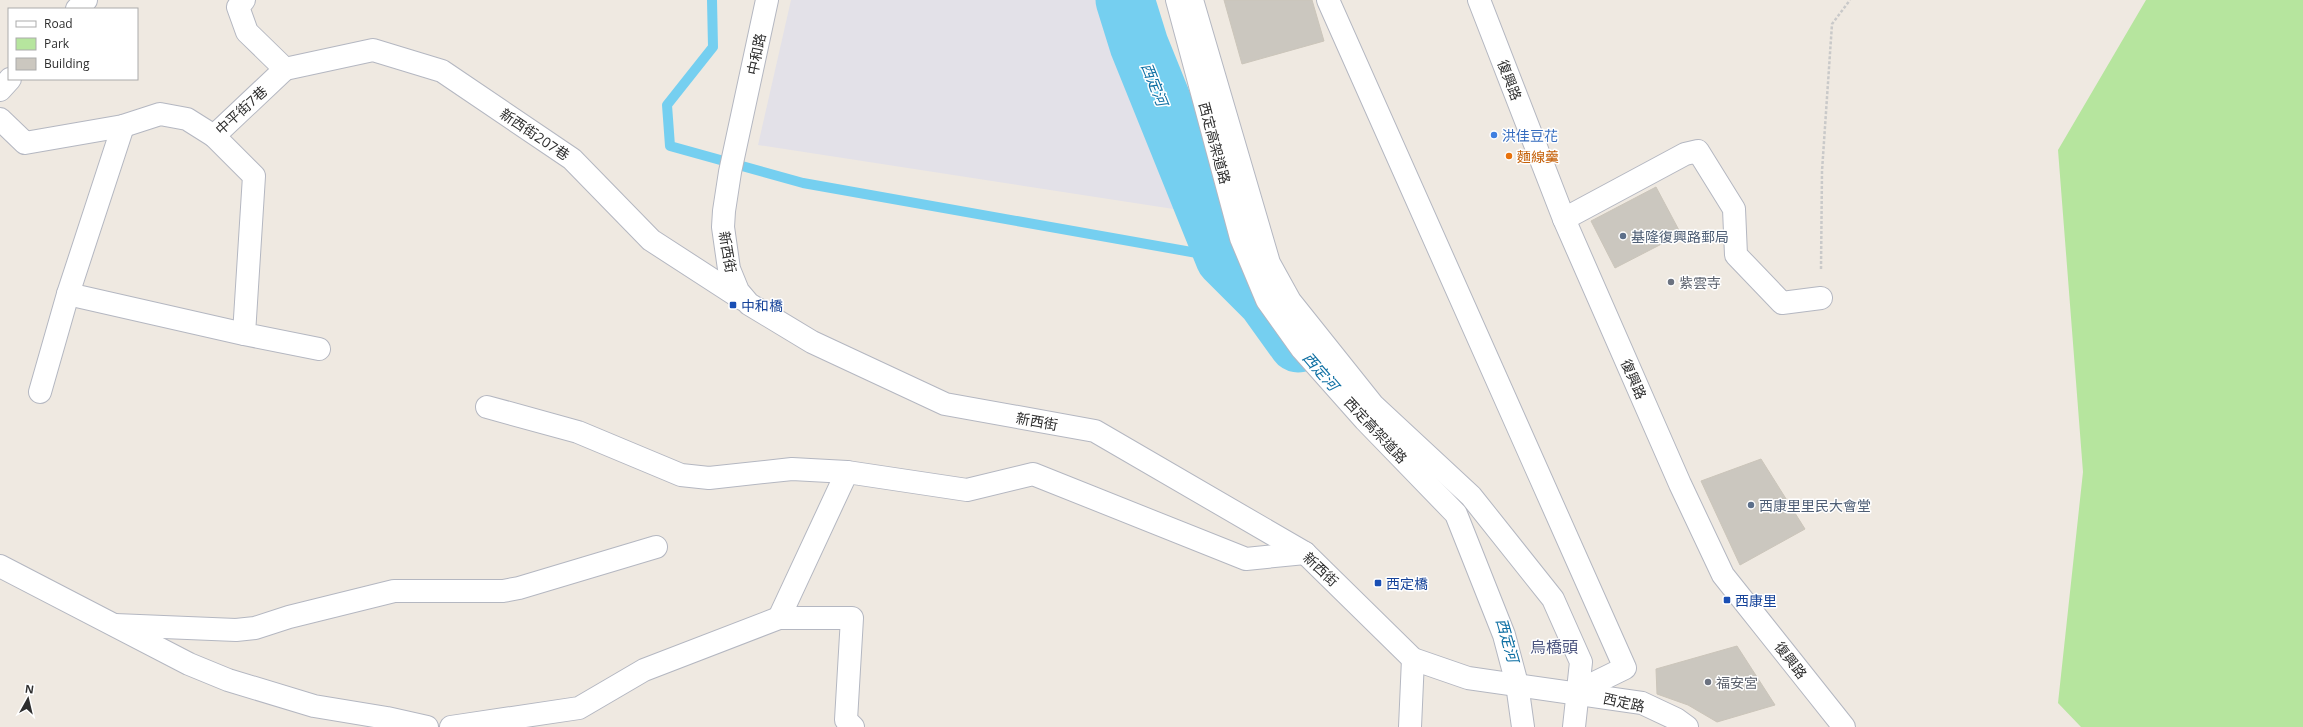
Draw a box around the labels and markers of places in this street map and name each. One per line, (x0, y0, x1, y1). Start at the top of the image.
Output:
place label: 洪佳豆花 (1502, 126, 1558, 145)
marker: 洪佳豆花 (1489, 130, 1499, 140)
place label: 麵線羹 (1517, 147, 1559, 166)
marker: 麵線羹 (1504, 151, 1514, 161)
place label: 基隆復興路郵局 (1631, 227, 1729, 246)
marker: 基隆復興路郵局 (1618, 231, 1628, 241)
place label: 紫雲寺 (1679, 273, 1721, 292)
marker: 紫雲寺 (1666, 277, 1676, 287)
place label: 中和橋 (741, 296, 783, 315)
marker: 中和橋 (728, 300, 738, 310)
place label: 西康里里民大會堂 (1759, 496, 1871, 515)
marker: 西康里里民大會堂 (1746, 500, 1756, 510)
place label: 西定橋 (1386, 574, 1428, 593)
marker: 西定橋 (1373, 578, 1383, 588)
place label: 西康里 (1735, 591, 1777, 610)
marker: 西康里 (1722, 595, 1732, 605)
place label: 福安宮 (1716, 673, 1758, 692)
marker: 福安宮 (1703, 677, 1713, 687)

